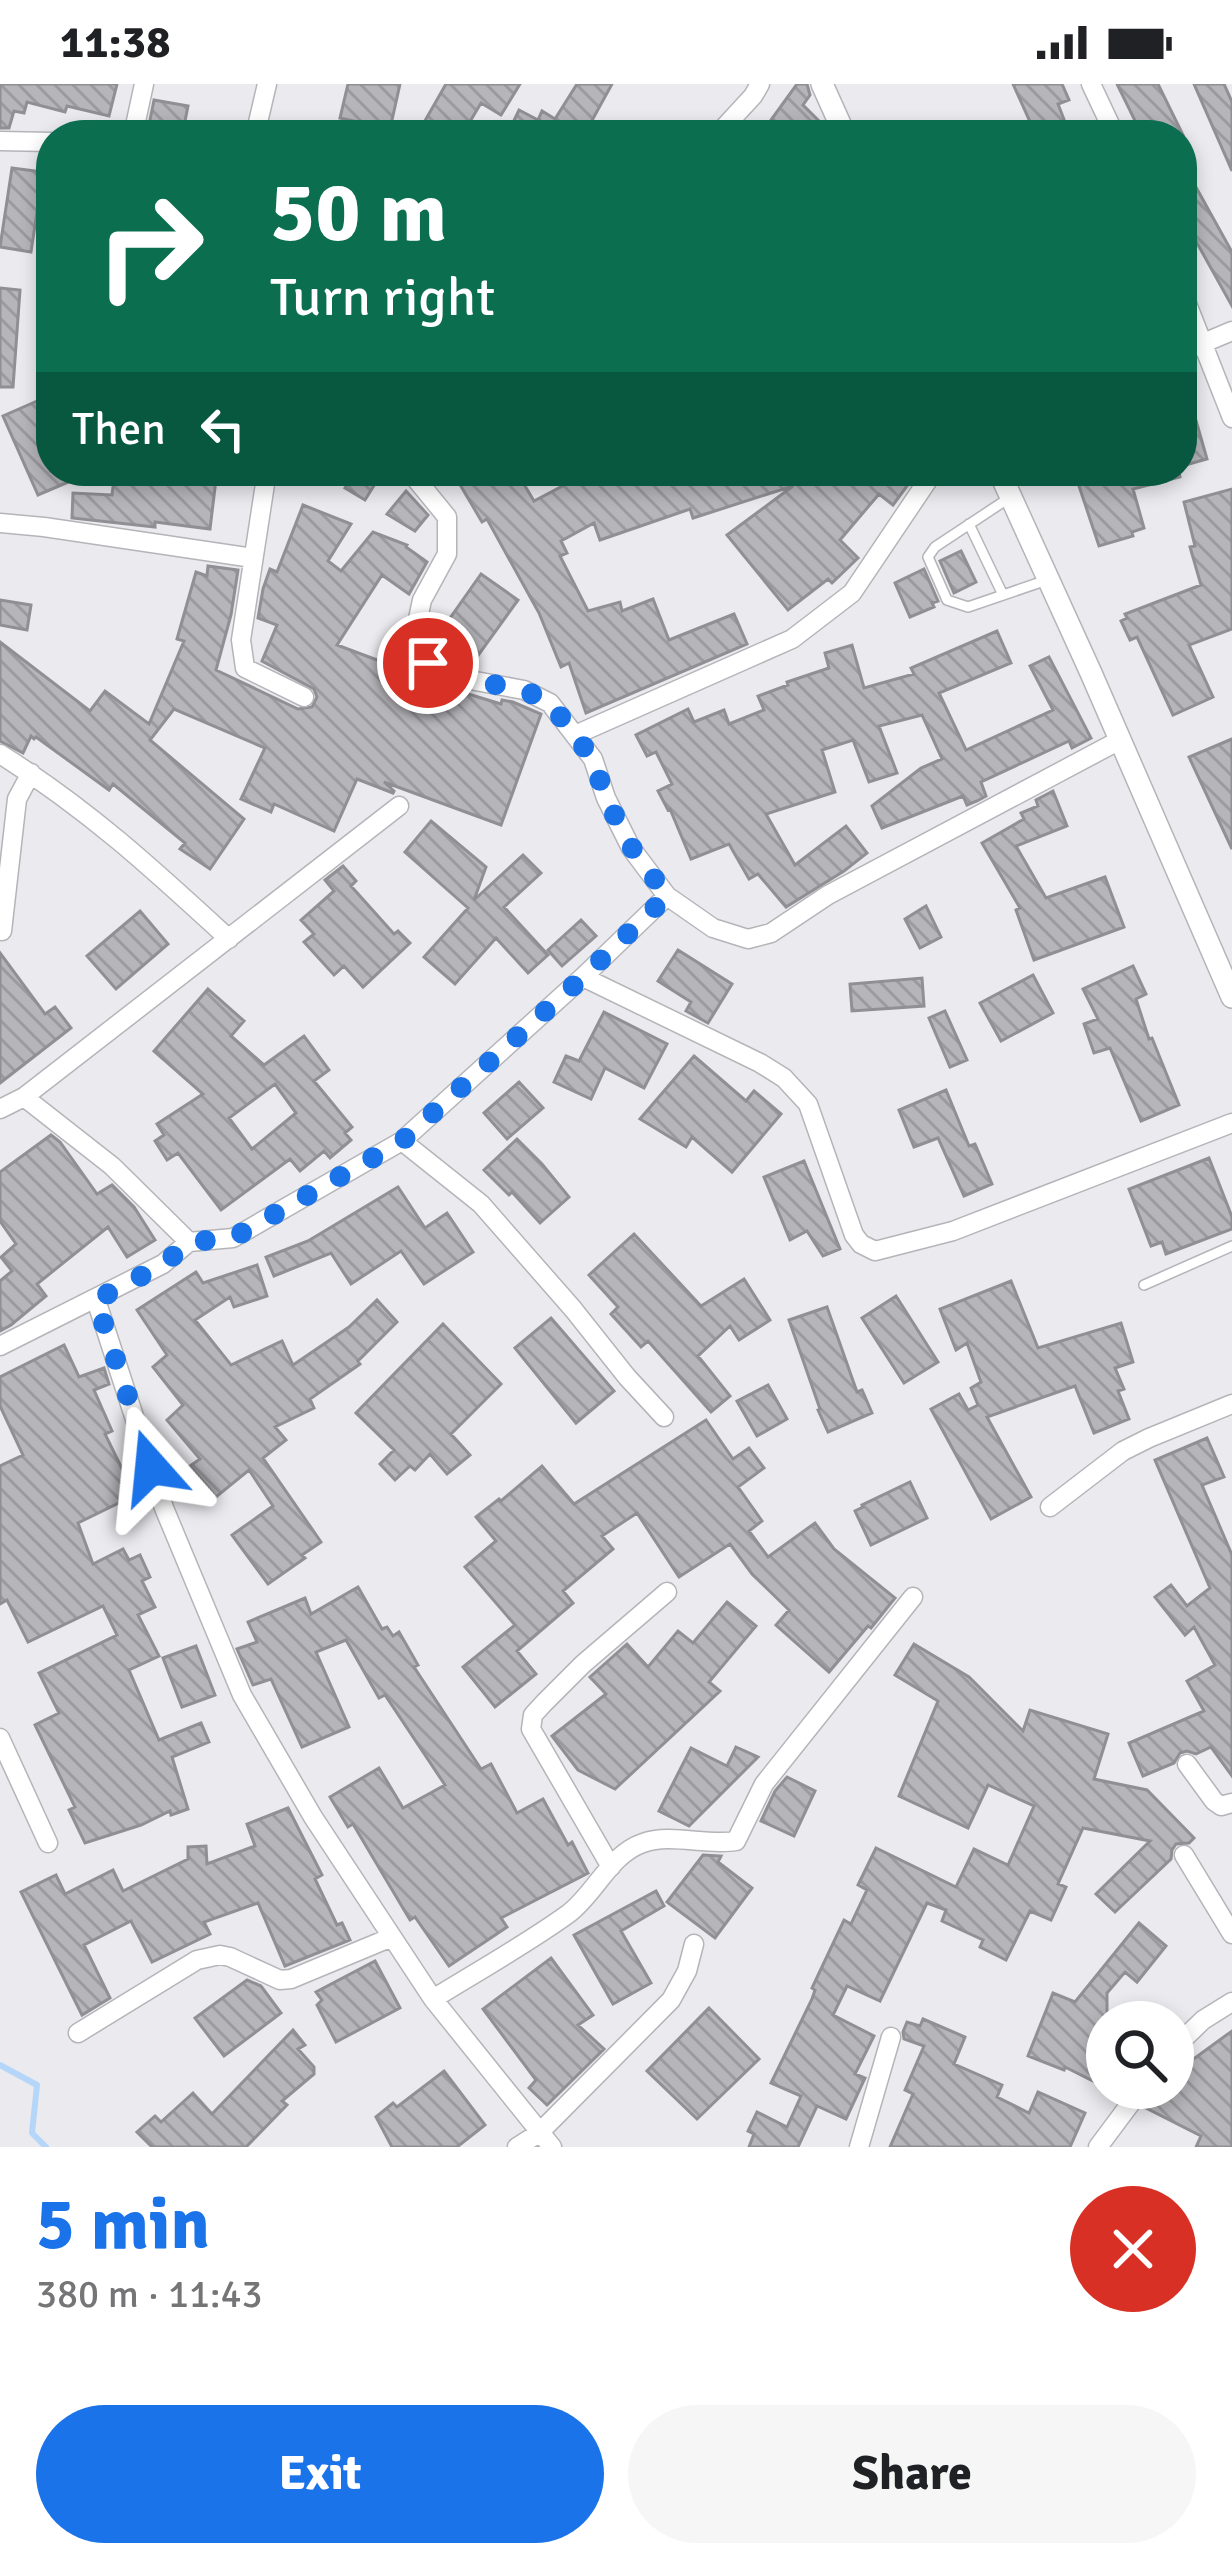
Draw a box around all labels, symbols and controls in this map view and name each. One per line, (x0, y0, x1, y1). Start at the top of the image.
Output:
text: 11:38 (60, 15, 170, 70)
text: 50 m (270, 161, 447, 265)
icon: right (72, 168, 228, 324)
text: Turn right (270, 264, 495, 331)
icon: left (190, 396, 256, 462)
text: Then (72, 402, 166, 457)
pin (377, 612, 479, 714)
icon: arrive (395, 630, 461, 696)
position arrow (88, 1404, 214, 1530)
map controls (1086, 2001, 1194, 2109)
button: search (1086, 2001, 1194, 2109)
text: 5 min (36, 2180, 210, 2269)
button: close (1070, 2186, 1196, 2312)
text: 380 m · 11:43 (36, 2270, 263, 2318)
button: Exit (36, 2405, 604, 2543)
button: Share (628, 2405, 1196, 2543)

